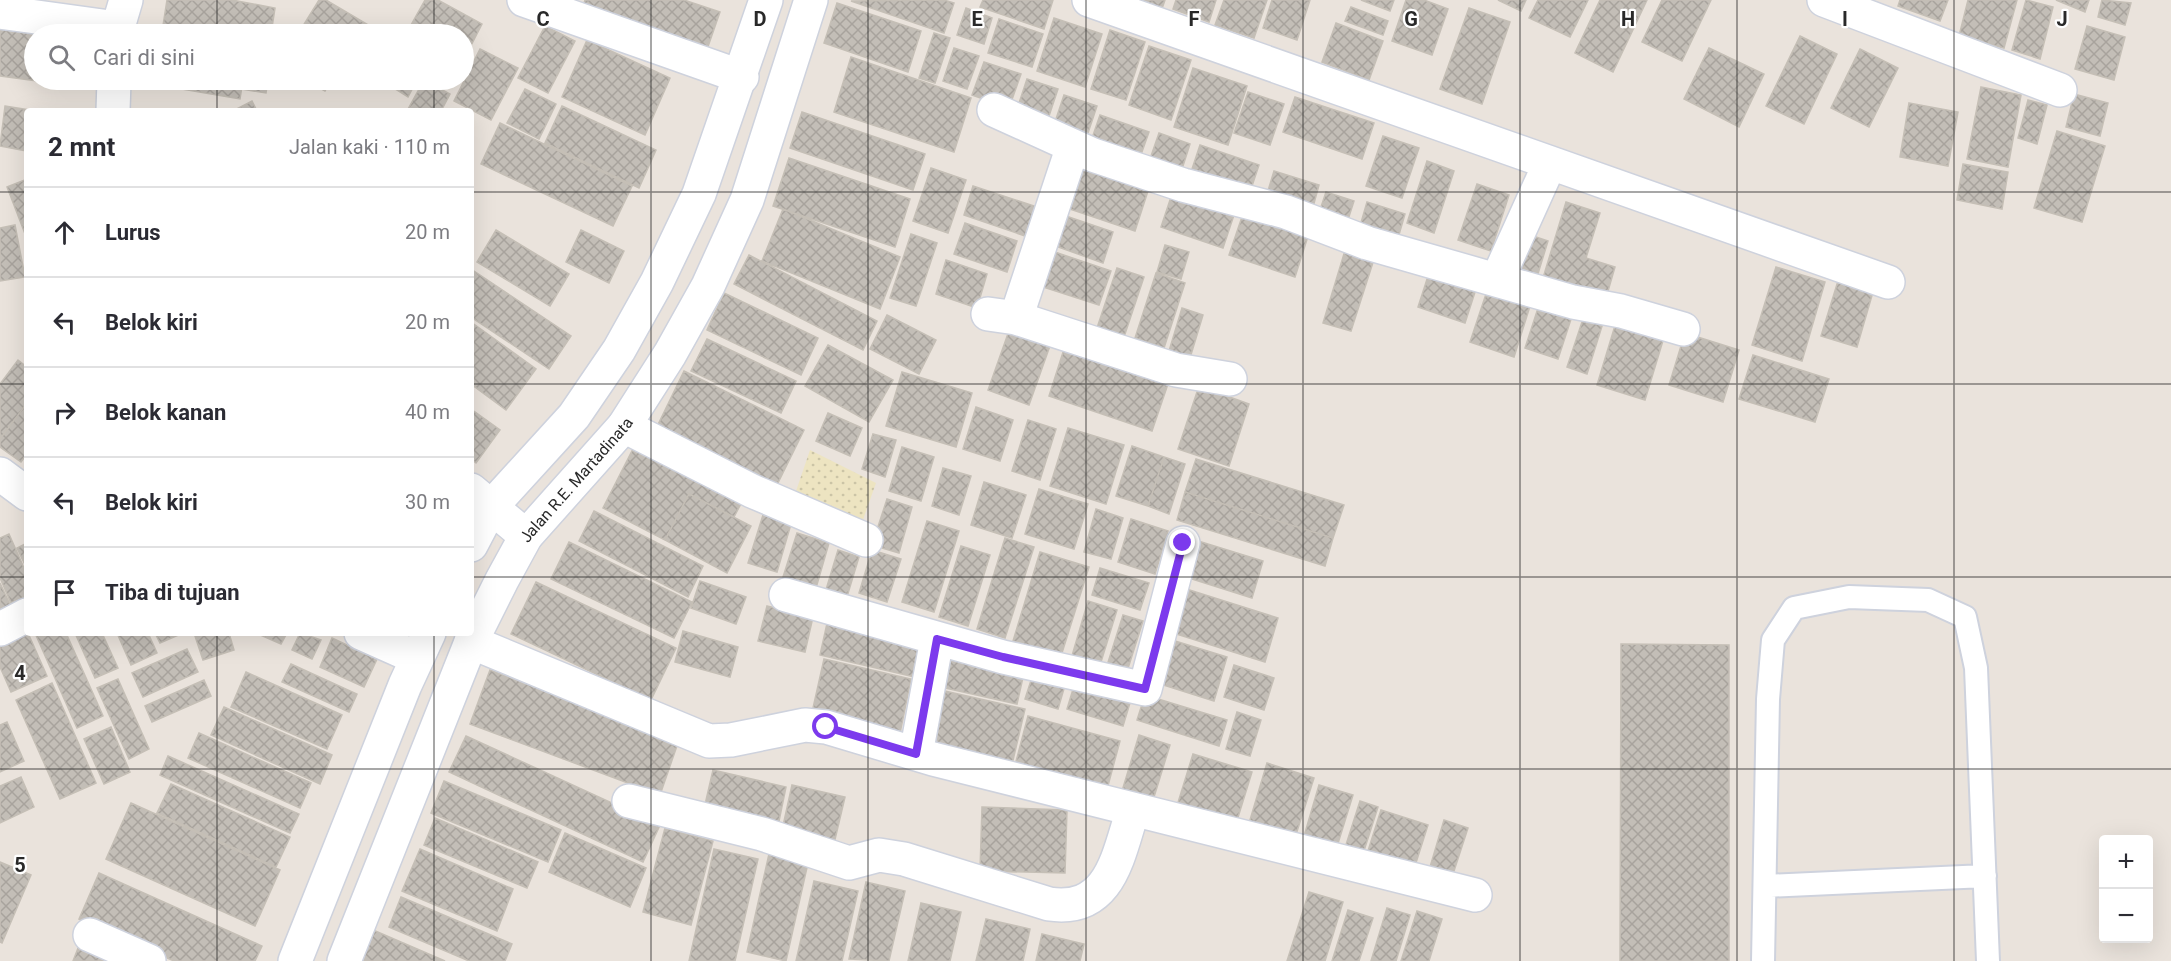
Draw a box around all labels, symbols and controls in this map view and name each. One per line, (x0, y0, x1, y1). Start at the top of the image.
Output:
text: C (536, 7, 550, 31)
text: D (754, 7, 767, 31)
text: E (971, 7, 983, 31)
text: F (1189, 7, 1200, 31)
text: G (1404, 7, 1418, 31)
text: H (1621, 7, 1635, 31)
text: I (1842, 7, 1848, 31)
text: J (2056, 7, 2068, 31)
search box (24, 24, 474, 90)
icon: search (45, 41, 78, 74)
text: Cari di sini (93, 45, 195, 70)
text: 2 mnt (48, 132, 115, 162)
text: Jalan kaki · 110 m (289, 135, 450, 159)
icon: ahead (48, 216, 81, 249)
text: Lurus (105, 220, 161, 245)
text: 20 m (405, 220, 450, 244)
icon: left (48, 306, 81, 339)
text: Belok kiri (105, 310, 198, 335)
text: 20 m (405, 310, 450, 334)
icon: right (48, 396, 81, 429)
text: Belok kanan (105, 400, 226, 425)
text: 40 m (405, 400, 450, 424)
street label: Jalan R.E. Martadinata (516, 414, 637, 545)
icon: left (48, 486, 81, 519)
text: Belok kiri (105, 490, 198, 515)
text: 30 m (405, 490, 450, 514)
route end (1169, 529, 1195, 555)
icon: arrive (48, 576, 81, 609)
text: Tiba di tujuan (105, 580, 240, 605)
text: 4 (14, 661, 26, 685)
route start (812, 713, 838, 739)
map controls (2099, 835, 2153, 943)
button: + (2099, 835, 2153, 889)
text: 5 (14, 853, 26, 877)
button: − (2099, 889, 2153, 943)

